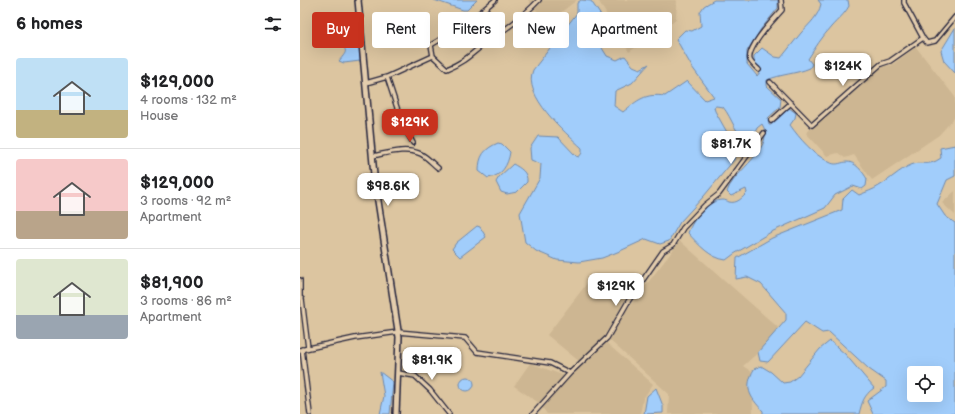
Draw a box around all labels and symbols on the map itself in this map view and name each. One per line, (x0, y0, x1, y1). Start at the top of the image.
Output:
pin: $124K (815, 53, 871, 87)
pin: $129K (382, 109, 438, 143)
pin: $81.7K (698, 131, 764, 165)
pin: $98.6K (355, 173, 421, 207)
pin: $129K (588, 273, 644, 307)
pin: $81.9K (399, 347, 465, 381)

